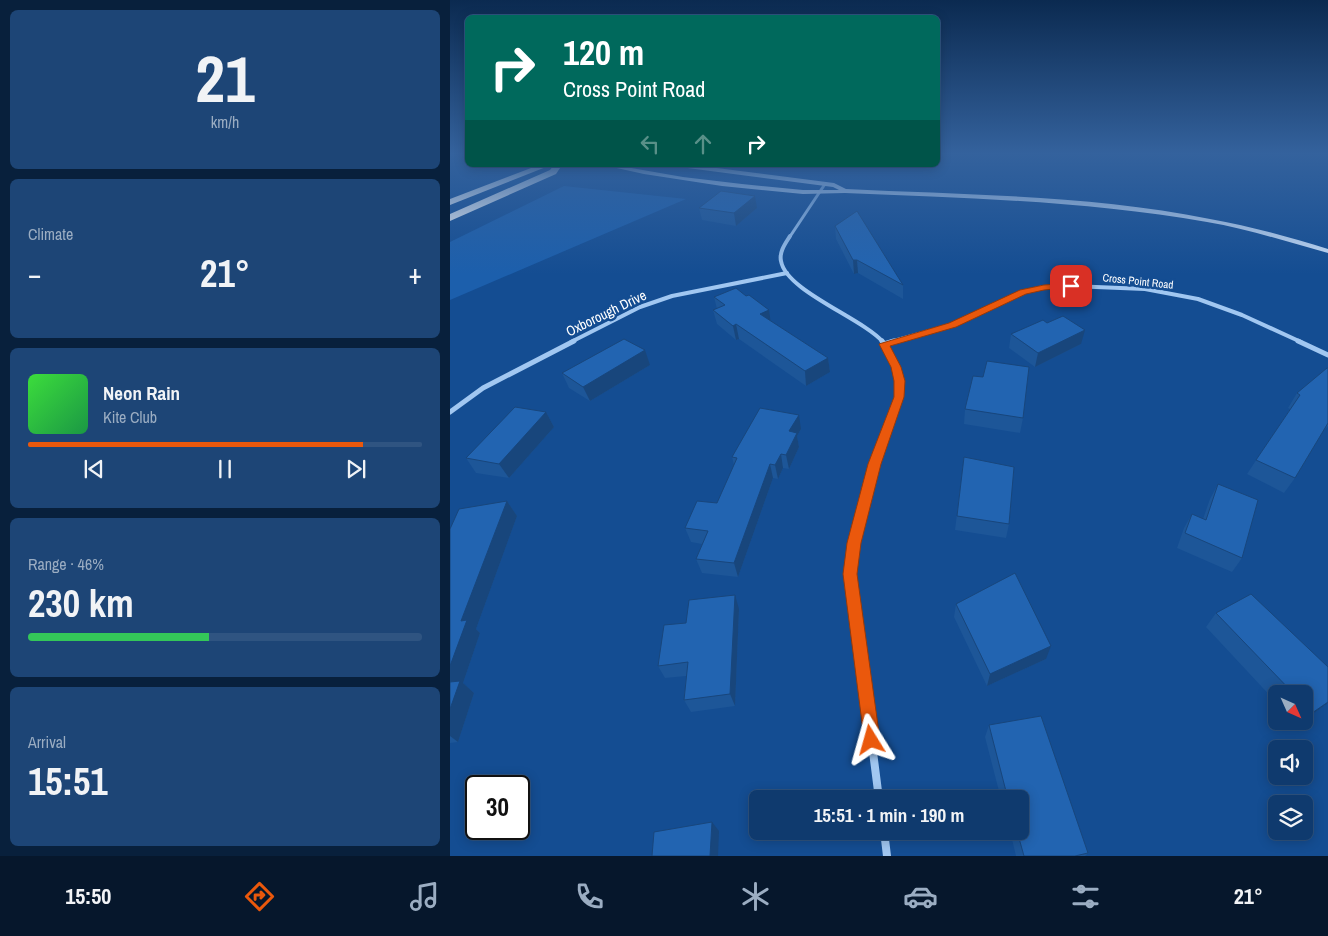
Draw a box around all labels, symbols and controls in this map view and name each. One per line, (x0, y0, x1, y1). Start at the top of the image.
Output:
text: 120 m (563, 29, 644, 76)
text: 21 (195, 35, 255, 122)
icon: right (480, 35, 545, 100)
text: Cross Point Road (563, 74, 705, 104)
text: km/h (211, 111, 239, 133)
icon: left (636, 130, 664, 158)
icon: ahead (689, 130, 717, 158)
icon: right (742, 130, 770, 158)
text: Climate (28, 223, 73, 245)
text: 21° (200, 248, 250, 299)
text: − (28, 255, 41, 293)
text: + (409, 255, 422, 293)
pin (1050, 265, 1092, 307)
street label: Cross Point Road (1102, 270, 1174, 292)
icon: arrive (1057, 272, 1085, 300)
street label: Oxborough Drive (563, 286, 649, 340)
text: Neon Rain (103, 380, 180, 406)
text: Kite Club (103, 406, 157, 428)
icon: previous (80, 455, 108, 483)
icon: pause (211, 455, 239, 483)
icon: next (342, 455, 370, 483)
text: Range · 46% (28, 553, 104, 575)
text: 230 km (28, 578, 134, 629)
north arrow (1268, 685, 1312, 730)
map controls (1268, 685, 1313, 840)
position arrow (844, 713, 896, 765)
text: Arrival (28, 731, 66, 753)
button: sound (1268, 740, 1313, 785)
text: 15:51 (28, 756, 108, 807)
speed limit sign: 30 (465, 775, 530, 840)
button: layers (1268, 795, 1313, 840)
text: 15:51 · 1 min · 190 m (814, 802, 964, 828)
icon: directions (242, 879, 277, 914)
icon: music (407, 879, 442, 914)
icon: phone (572, 879, 607, 914)
icon: climate (738, 879, 773, 914)
icon: car (903, 879, 938, 914)
icon: filters (1068, 879, 1103, 914)
text: 15:50 (65, 881, 111, 911)
text: 21° (1234, 881, 1263, 911)

